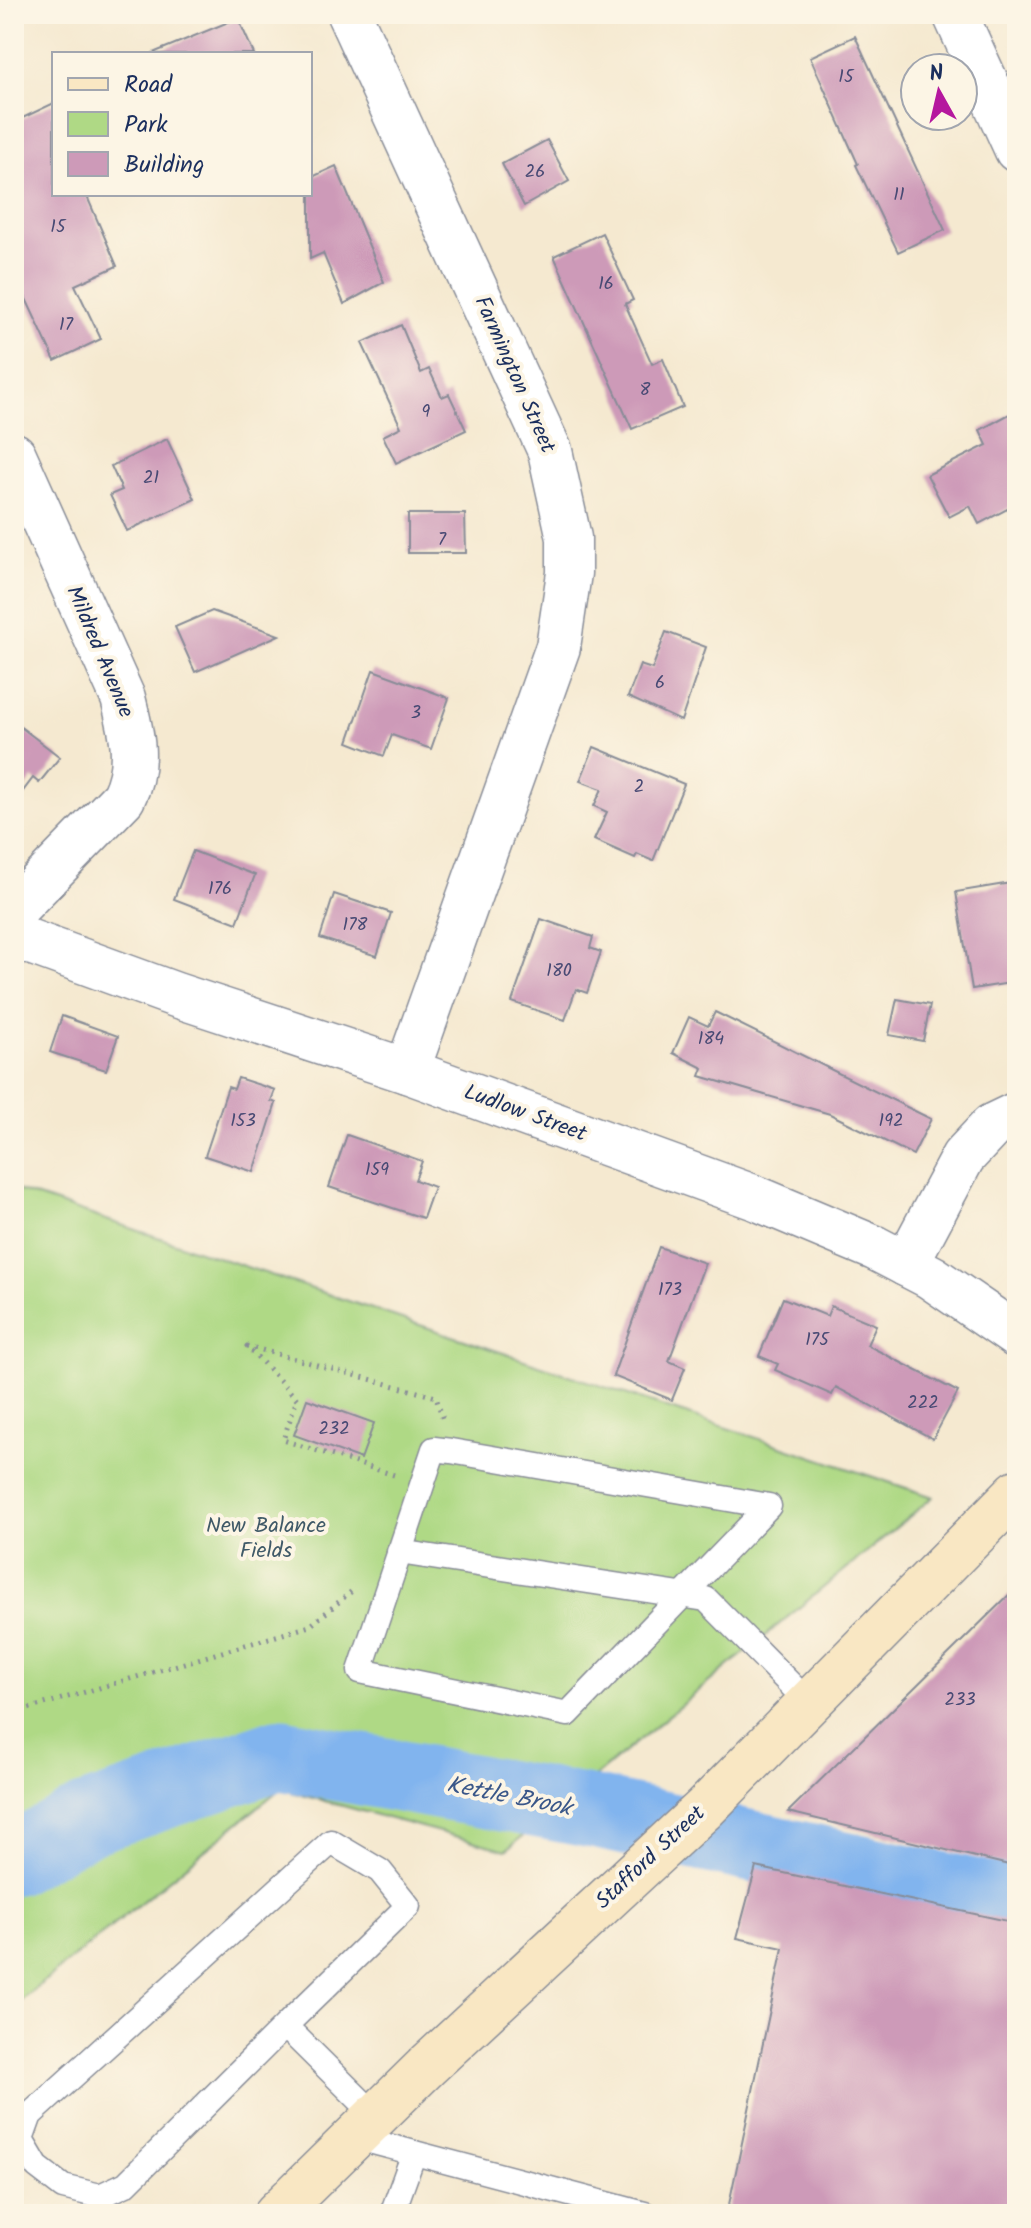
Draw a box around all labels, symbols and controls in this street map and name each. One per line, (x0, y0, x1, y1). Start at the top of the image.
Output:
legend (52, 52, 312, 196)
north arrow (899, 52, 979, 132)
text: N (927, 56, 946, 93)
house number: 15 (838, 63, 855, 92)
text: Road (124, 66, 173, 105)
text: Park (124, 106, 168, 145)
text: Building (124, 146, 204, 185)
house number: 26 (525, 158, 545, 187)
house number: 11 (893, 181, 905, 210)
house number: 15 (50, 213, 67, 242)
house number: 16 (598, 270, 614, 299)
street label: Farmington Street (464, 291, 565, 460)
house number: 17 (59, 311, 74, 340)
house number: 8 (640, 376, 651, 405)
house number: 9 (422, 398, 431, 427)
house number: 21 (143, 464, 159, 493)
house number: 7 (438, 526, 447, 555)
street label: Mildred Avenue (55, 580, 143, 724)
house number: 6 (655, 669, 665, 698)
house number: 3 (411, 699, 421, 728)
house number: 2 (634, 773, 644, 802)
house number: 176 (208, 875, 232, 904)
house number: 178 (343, 911, 368, 940)
house number: 180 (546, 957, 572, 986)
house number: 184 (698, 1025, 724, 1054)
street label: Ludlow Street (459, 1076, 592, 1153)
house number: 153 (230, 1107, 256, 1136)
house number: 192 (879, 1107, 903, 1136)
house number: 159 (365, 1156, 389, 1185)
house number: 173 (658, 1276, 682, 1305)
house number: 175 (805, 1326, 830, 1355)
house number: 222 (907, 1389, 939, 1418)
house number: 232 (318, 1415, 350, 1444)
park label: New Balance Fields (206, 1509, 326, 1569)
house number: 233 (944, 1686, 976, 1715)
water label: Kettle Brook (443, 1766, 578, 1829)
street label: Stafford Street (588, 1797, 714, 1919)

